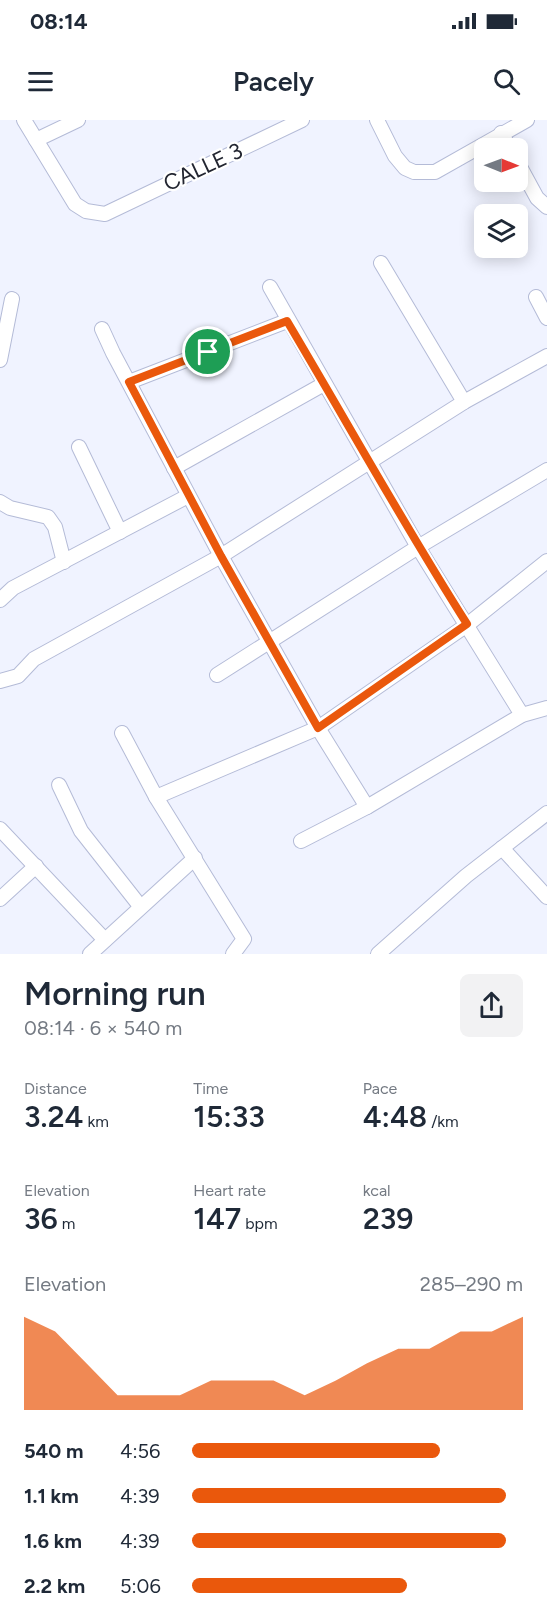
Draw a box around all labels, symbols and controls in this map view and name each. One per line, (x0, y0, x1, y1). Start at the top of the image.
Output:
text: 08:14 (30, 8, 88, 35)
icon: menu (24, 65, 57, 98)
text: Pacely (233, 65, 314, 98)
icon: search (490, 65, 523, 98)
street label: CALLE 3 (159, 137, 247, 197)
north arrow (474, 138, 528, 192)
map controls (474, 138, 528, 258)
button: layers (474, 204, 528, 258)
pin (182, 326, 233, 377)
icon: arrive (191, 335, 224, 368)
text: Morning run (24, 974, 206, 1013)
button: share (460, 974, 523, 1037)
text: 08:14 · 6 × 540 m (24, 1016, 182, 1040)
text: Distance (24, 1079, 87, 1098)
text: Time (193, 1079, 228, 1098)
text: Pace (363, 1079, 397, 1098)
text: 3.24 (24, 1098, 83, 1135)
text: 15:33 (193, 1098, 265, 1135)
text: 4:48 (363, 1098, 427, 1135)
text: km (83, 1112, 109, 1131)
text: /km (427, 1112, 459, 1131)
text: Elevation (24, 1181, 90, 1200)
text: Heart rate (193, 1181, 266, 1200)
text: kcal (363, 1181, 391, 1200)
text: 36 (24, 1200, 58, 1237)
text: 147 (193, 1200, 241, 1237)
text: 239 (363, 1200, 414, 1237)
text: m (58, 1214, 75, 1233)
text: bpm (241, 1214, 278, 1233)
text: Elevation (24, 1272, 106, 1296)
text: 285–290 m (420, 1272, 523, 1296)
text: 540 m (24, 1439, 83, 1463)
text: 4:56 (120, 1439, 160, 1463)
text: 1.1 km (24, 1484, 79, 1508)
text: 4:39 (120, 1484, 160, 1508)
text: 1.6 km (24, 1529, 82, 1553)
text: 4:39 (120, 1529, 160, 1553)
text: 2.2 km (24, 1574, 85, 1598)
text: 5:06 (120, 1574, 161, 1598)

